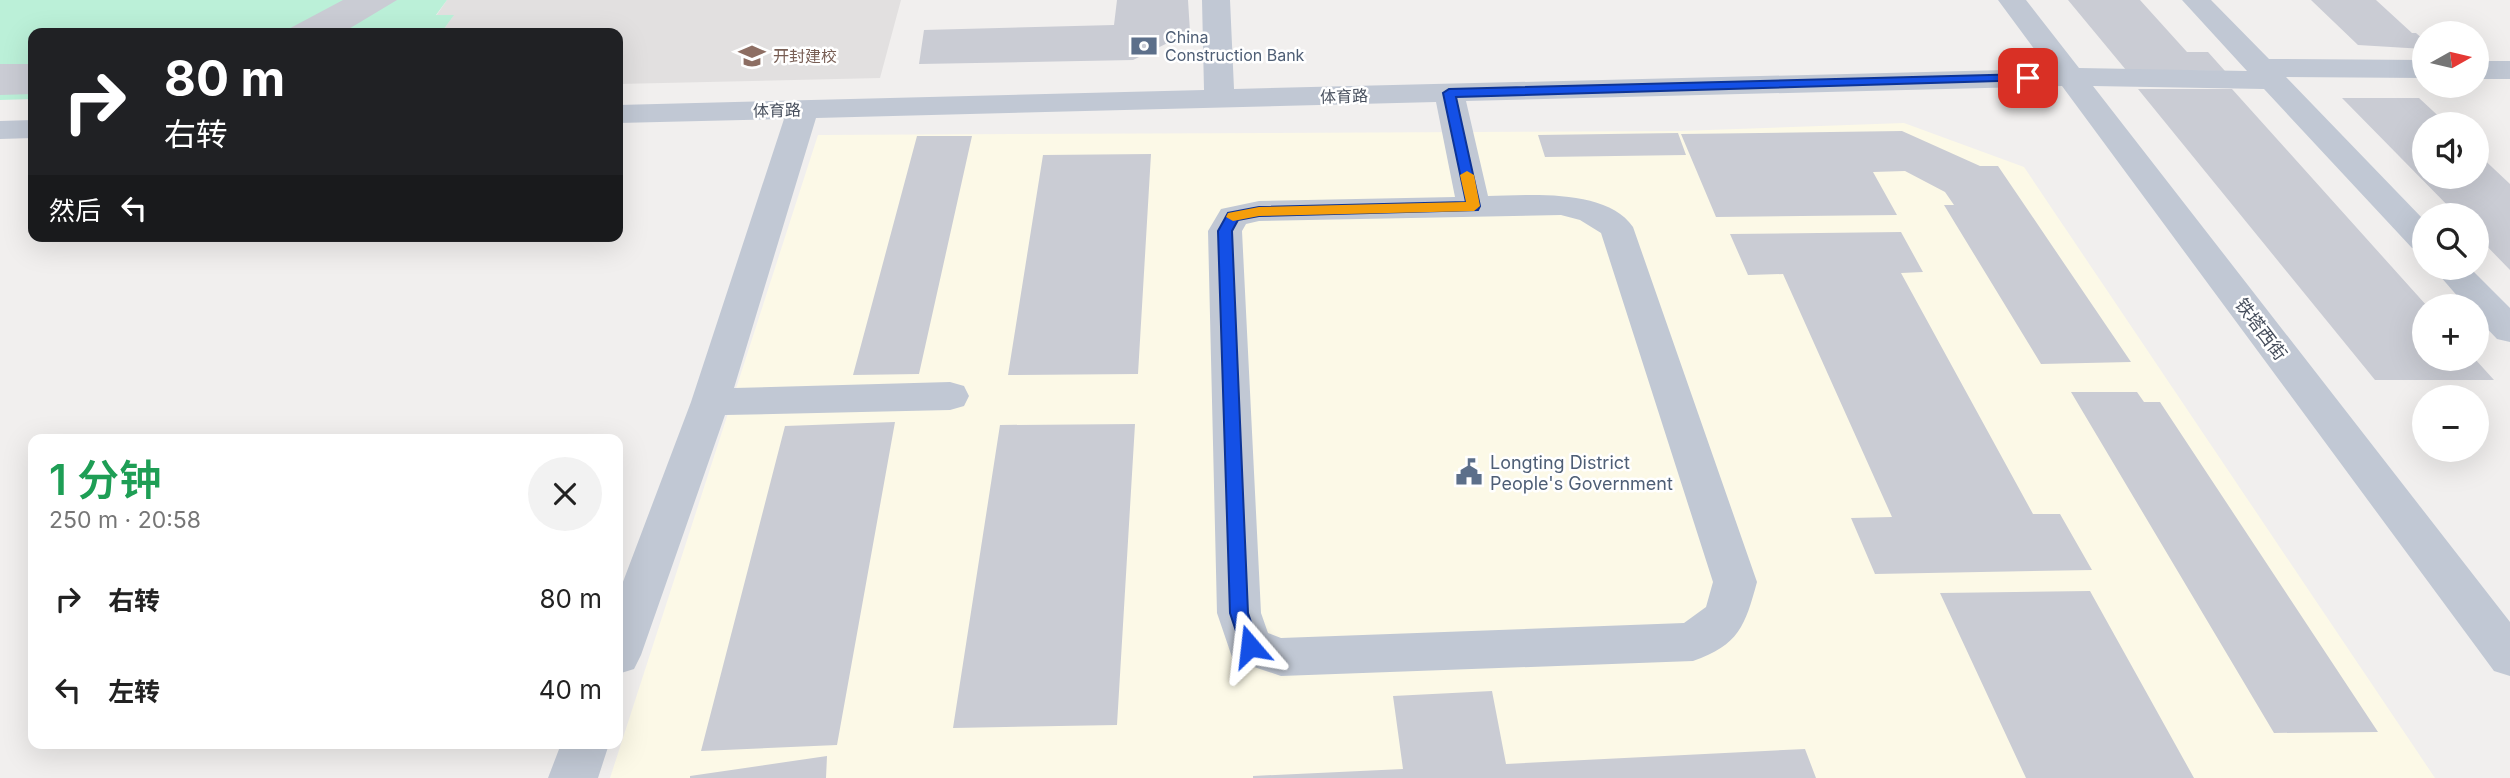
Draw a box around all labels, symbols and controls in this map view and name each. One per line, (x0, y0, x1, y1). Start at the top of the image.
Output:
north arrow (2412, 21, 2488, 98)
map controls (2412, 21, 2489, 462)
place label: China Construction Bank (1165, 27, 1305, 65)
bank icon: China Construction Bank (1129, 31, 1159, 61)
school or university icon: 开封建校 (737, 41, 767, 71)
place label: 开封建校 (773, 46, 837, 66)
pin (1998, 48, 2058, 108)
text: 80 m (164, 49, 285, 108)
icon: right (49, 56, 140, 147)
icon: arrive (2009, 59, 2047, 97)
street label: 体育路 (1320, 85, 1368, 107)
street label: 体育路 (753, 100, 801, 120)
button: sound (2412, 112, 2489, 189)
text: 右转 (164, 115, 228, 154)
icon: left (115, 189, 153, 227)
text: 然后 (49, 195, 101, 226)
button: search (2412, 203, 2489, 280)
street label: 铁塔西街 (2231, 294, 2291, 364)
button: + (2412, 294, 2489, 371)
button: − (2412, 385, 2489, 462)
place label: Longting District People's Government (1490, 452, 1673, 494)
text: 1 分钟 (49, 454, 161, 505)
button: close (528, 457, 602, 531)
public building icon: Longting District People's Government (1454, 457, 1484, 487)
text: 250 m · 20:58 (49, 506, 201, 534)
icon: right (49, 580, 87, 618)
text: 80 m (539, 583, 602, 614)
text: 右转 (108, 585, 160, 616)
position arrow (1213, 609, 1287, 683)
icon: left (49, 671, 87, 709)
text: 40 m (539, 674, 602, 705)
text: 左转 (108, 676, 160, 707)

